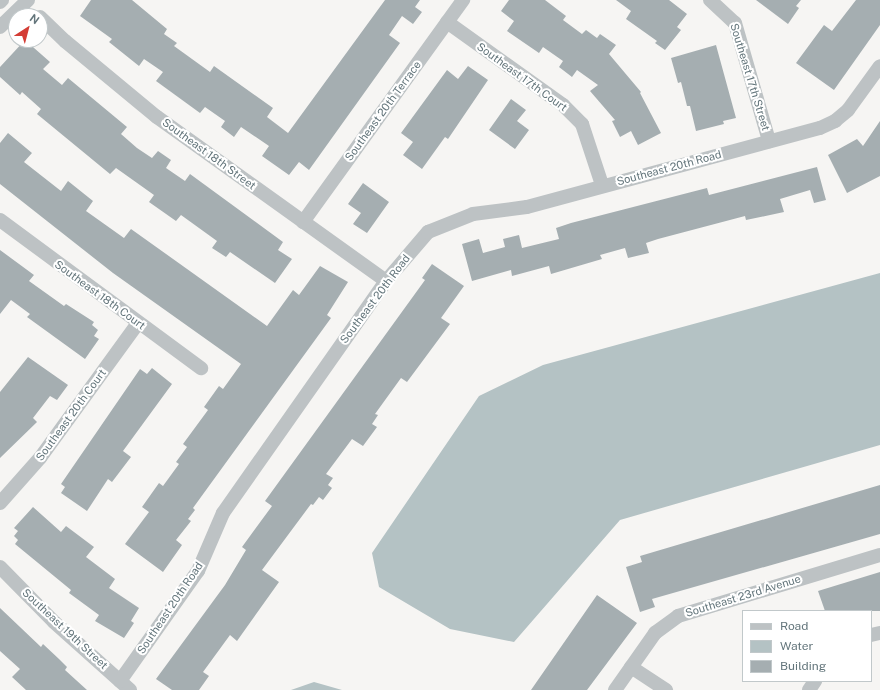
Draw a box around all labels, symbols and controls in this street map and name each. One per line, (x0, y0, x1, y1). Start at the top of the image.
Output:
north arrow (8, 8, 48, 48)
text: N (27, 12, 41, 26)
street label: Southeast 17th Street (727, 22, 773, 132)
street label: Southeast 17th Court (474, 40, 570, 114)
street label: Southeast 20th Terrace (342, 58, 424, 164)
street label: Southeast 18th Street (160, 116, 258, 192)
street label: Southeast 20th Road (615, 148, 723, 188)
street label: Southeast 20th Road (337, 252, 413, 346)
street label: Southeast 18th Court (52, 258, 148, 332)
street label: Southeast 20th Court (33, 366, 109, 464)
street label: Southeast 20th Road (134, 560, 206, 656)
street label: Southeast 23rd Avenue (684, 572, 802, 620)
street label: Southeast 19th Street (20, 586, 110, 672)
legend (742, 610, 872, 682)
text: Road (780, 619, 808, 633)
text: Water (780, 639, 813, 653)
text: Building (780, 659, 826, 673)

